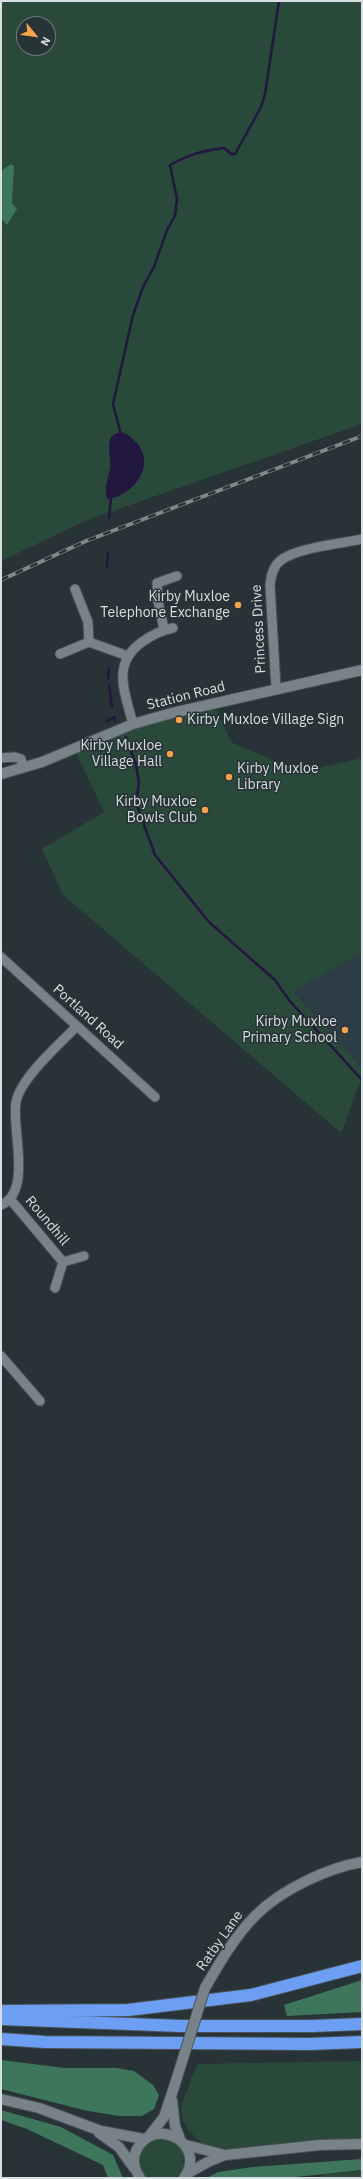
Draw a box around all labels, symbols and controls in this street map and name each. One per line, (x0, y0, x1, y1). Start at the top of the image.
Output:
north arrow (16, 16, 56, 56)
text: N (38, 34, 54, 48)
street label: Princess Drive (248, 584, 270, 674)
place label: Kirby Muxloe Telephone Exchange (100, 589, 230, 622)
marker: Kirby Muxloe Telephone Exchange (233, 600, 243, 610)
street label: Station Road (145, 678, 227, 714)
place label: Kirby Muxloe Village Sign (187, 712, 344, 728)
marker: Kirby Muxloe Village Sign (174, 715, 184, 725)
place label: Kirby Muxloe Village Hall (80, 738, 162, 770)
marker: Kirby Muxloe Village Hall (165, 749, 175, 759)
place label: Kirby Muxloe Library (237, 761, 319, 794)
marker: Kirby Muxloe Library (224, 772, 234, 782)
place label: Kirby Muxloe Bowls Club (115, 794, 197, 826)
marker: Kirby Muxloe Bowls Club (200, 805, 210, 815)
street label: Portland Road (49, 981, 127, 1053)
place label: Kirby Muxloe Primary School (242, 1014, 337, 1046)
marker: Kirby Muxloe Primary School (340, 1025, 350, 1035)
street label: Roundhill (21, 1193, 73, 1249)
street label: Ratby Lane (193, 1908, 247, 1974)

